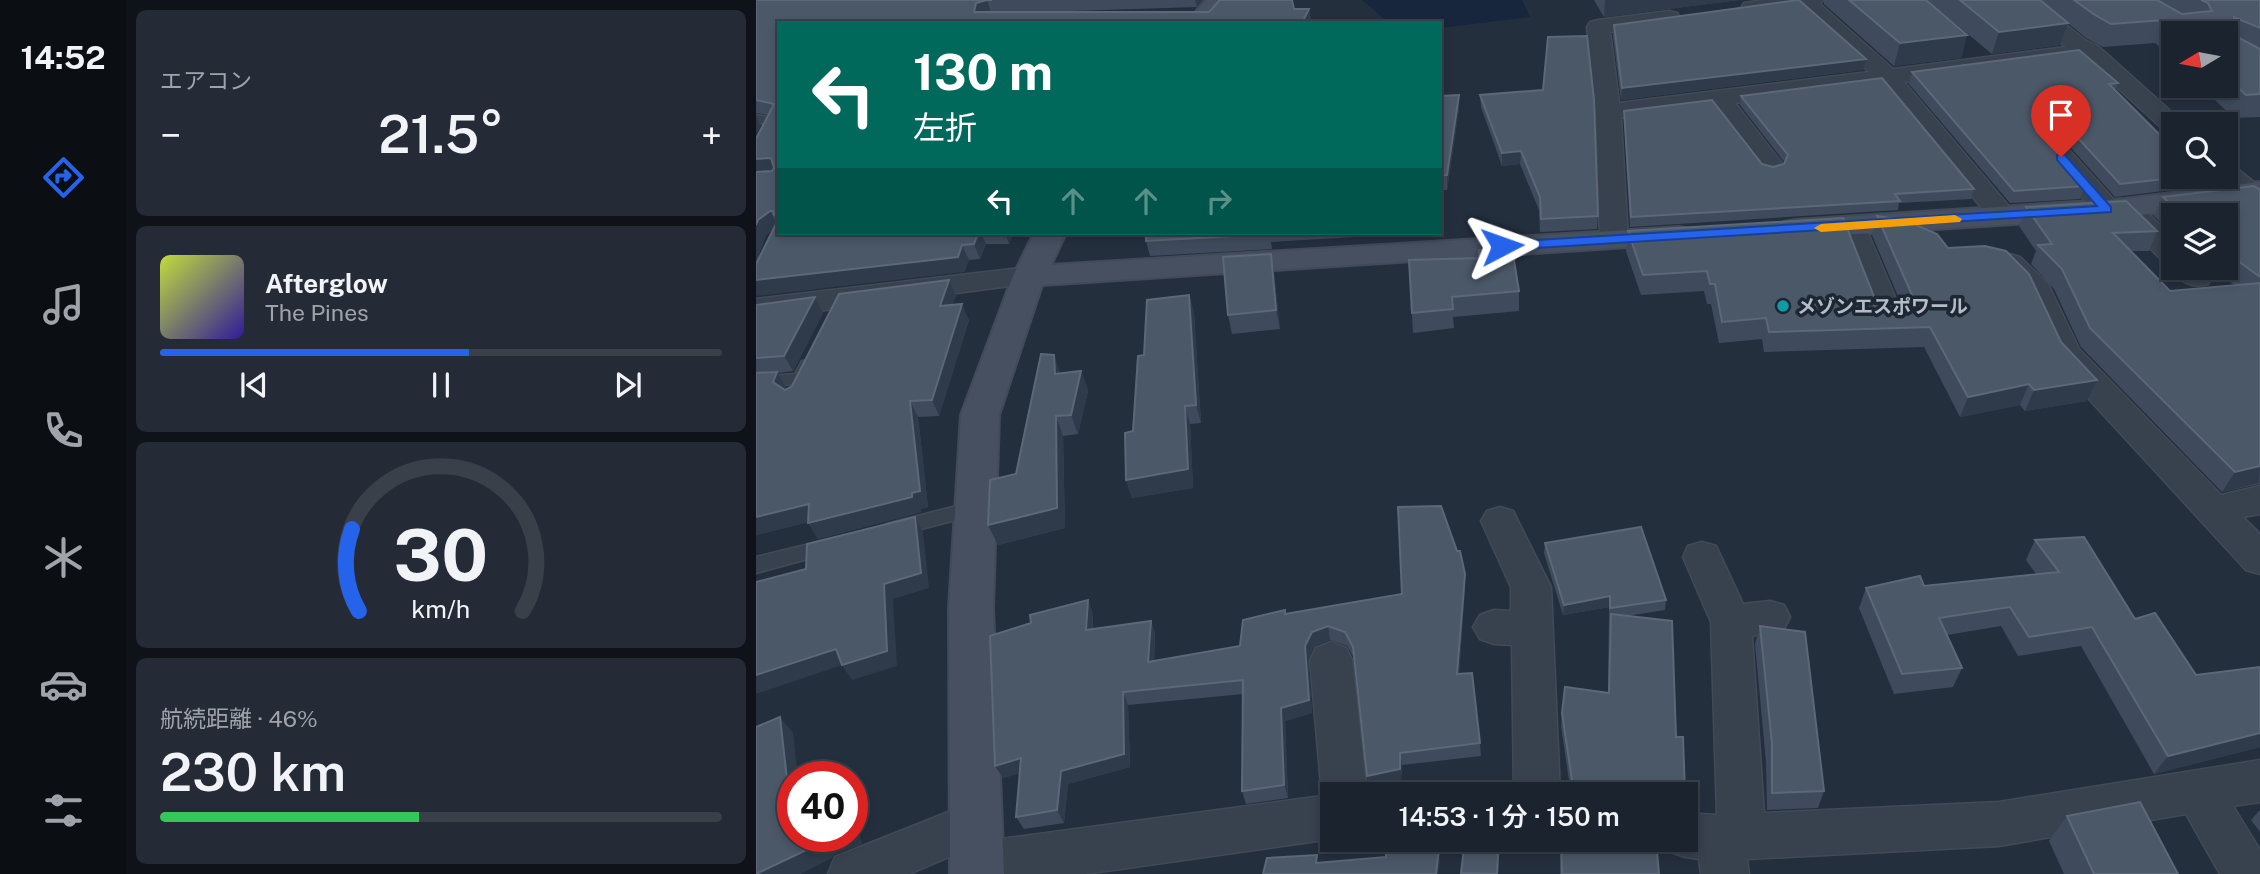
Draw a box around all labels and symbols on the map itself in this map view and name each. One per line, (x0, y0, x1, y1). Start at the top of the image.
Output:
north arrow (2161, 21, 2238, 98)
pin (2031, 85, 2091, 157)
position arrow (1465, 209, 1539, 283)
place label: メゾンエスポワール (1797, 295, 1968, 317)
marker: メゾンエスポワール (1775, 298, 1791, 314)
speed limit sign: 40 (777, 761, 868, 852)

